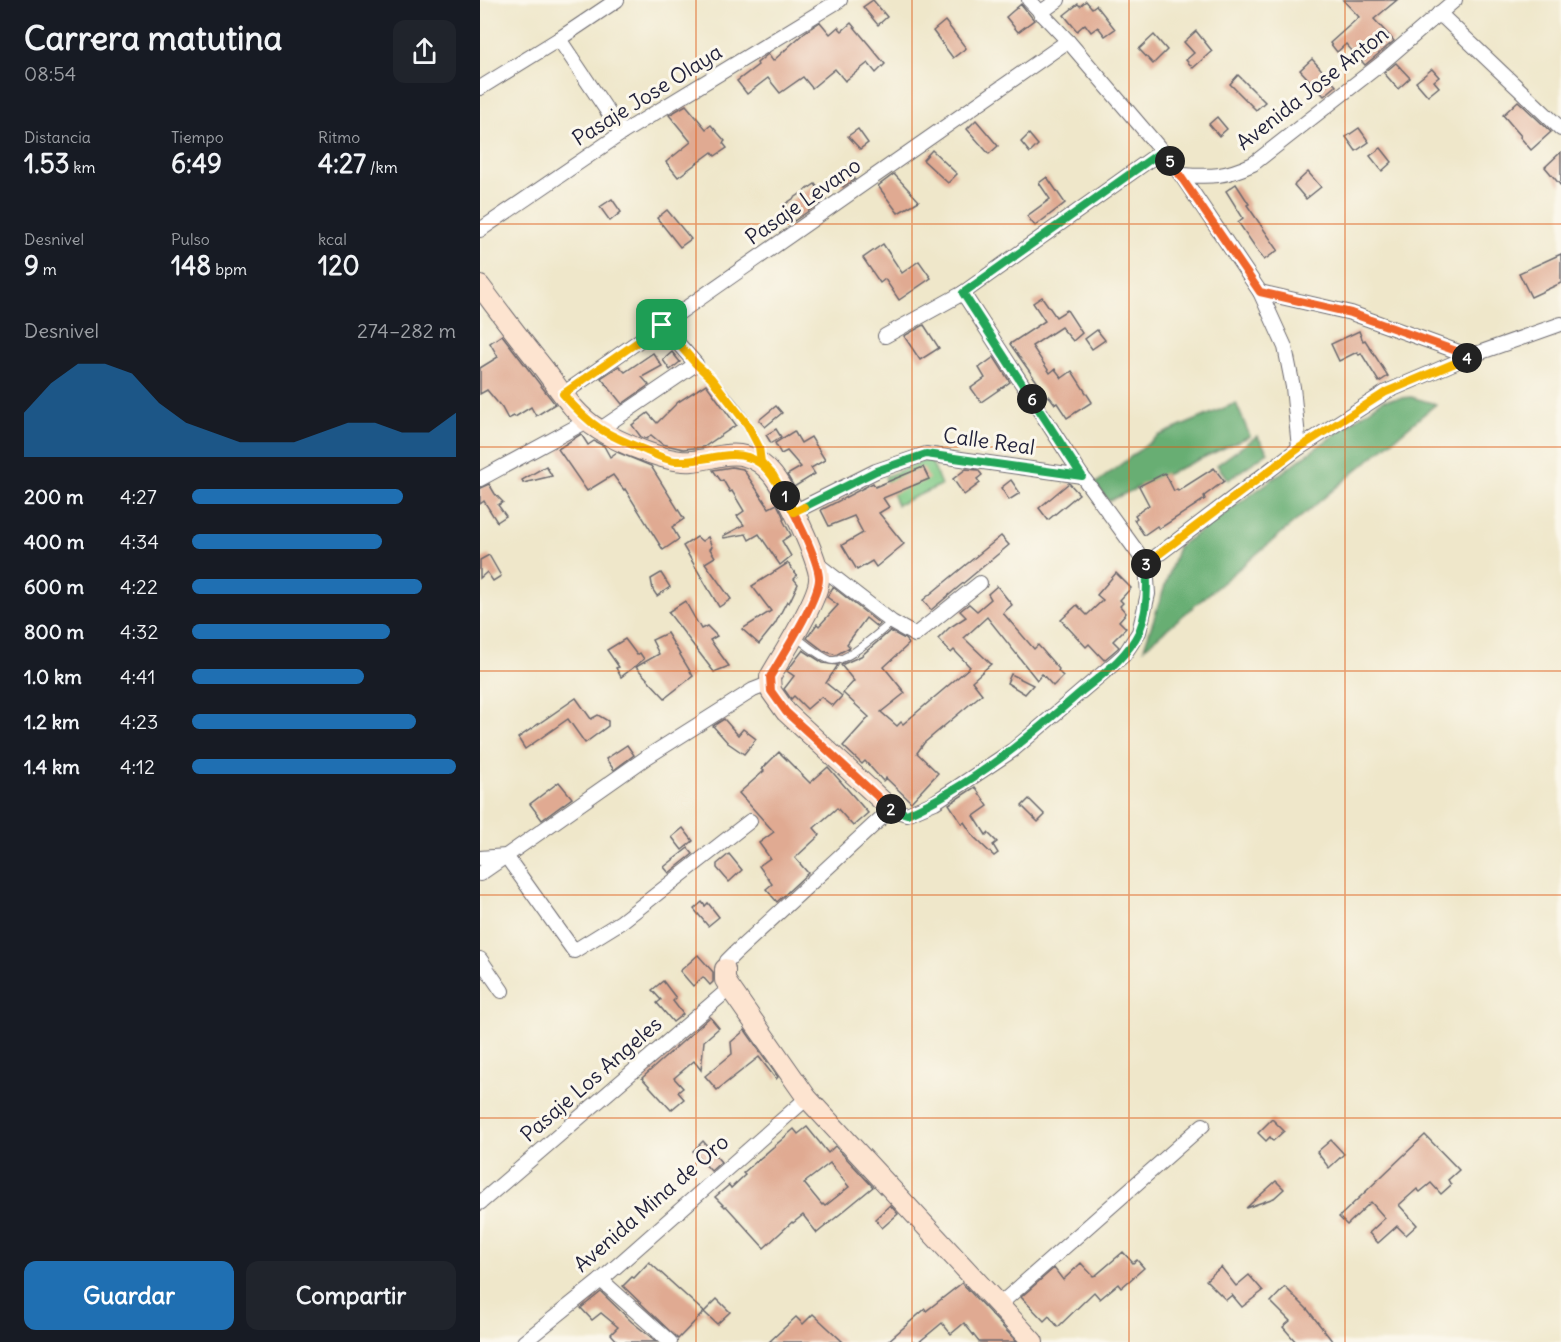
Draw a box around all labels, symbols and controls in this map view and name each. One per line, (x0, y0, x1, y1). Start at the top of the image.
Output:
text: Carrera matutina (24, 17, 282, 59)
button: share (393, 20, 456, 83)
street label: Avenida Jose Anton (1230, 20, 1394, 156)
street label: Pasaje Jose Olaya (567, 38, 727, 152)
text: 08:54 (24, 61, 76, 86)
text: Distancia (24, 127, 91, 147)
text: Tiempo (171, 127, 224, 147)
text: Ritmo (318, 127, 360, 147)
pin: 5 (1155, 146, 1185, 176)
text: 1.53 (24, 147, 69, 180)
text: 6:49 (171, 147, 222, 180)
text: 4:27 (318, 147, 366, 180)
street label: Pasaje Levano (740, 151, 866, 251)
text: 5 (1165, 151, 1175, 171)
text: km (69, 157, 95, 177)
text: /km (366, 157, 398, 177)
text: Desnivel (24, 229, 84, 249)
text: Pulso (171, 229, 210, 249)
text: kcal (318, 229, 347, 249)
text: 9 (24, 249, 39, 282)
text: 148 (171, 249, 211, 282)
text: 120 (318, 249, 360, 282)
text: m (39, 259, 57, 279)
text: bpm (211, 259, 247, 279)
pin (636, 299, 687, 350)
icon: arrive (645, 308, 678, 341)
text: Desnivel (24, 318, 99, 343)
text: 274–282 m (357, 318, 456, 343)
pin: 4 (1452, 343, 1482, 373)
text: 4 (1462, 348, 1472, 368)
pin: 6 (1017, 384, 1047, 414)
text: 6 (1027, 389, 1037, 409)
street label: Calle Real (941, 421, 1037, 461)
pin: 1 (770, 481, 800, 511)
text: 200 m (24, 484, 84, 509)
text: 4:27 (120, 484, 157, 509)
text: 1 (782, 486, 788, 506)
text: 400 m (24, 529, 84, 554)
text: 4:34 (120, 529, 159, 554)
pin: 3 (1131, 549, 1161, 579)
text: 3 (1141, 554, 1151, 574)
text: 600 m (24, 574, 84, 599)
text: 4:22 (120, 574, 158, 599)
text: 800 m (24, 619, 84, 644)
text: 4:32 (120, 619, 158, 644)
text: 1.0 km (24, 664, 82, 689)
text: 4:41 (120, 664, 155, 689)
text: 1.2 km (24, 709, 80, 734)
text: 4:23 (120, 709, 158, 734)
text: 1.4 km (24, 754, 80, 779)
text: 4:12 (120, 754, 155, 779)
pin: 2 (876, 794, 906, 824)
text: 2 (887, 799, 895, 819)
street label: Pasaje Los Angeles (515, 1010, 667, 1148)
street label: Avenida Mina de Oro (568, 1128, 734, 1278)
button: Guardar (24, 1261, 234, 1330)
button: Compartir (246, 1261, 456, 1330)

